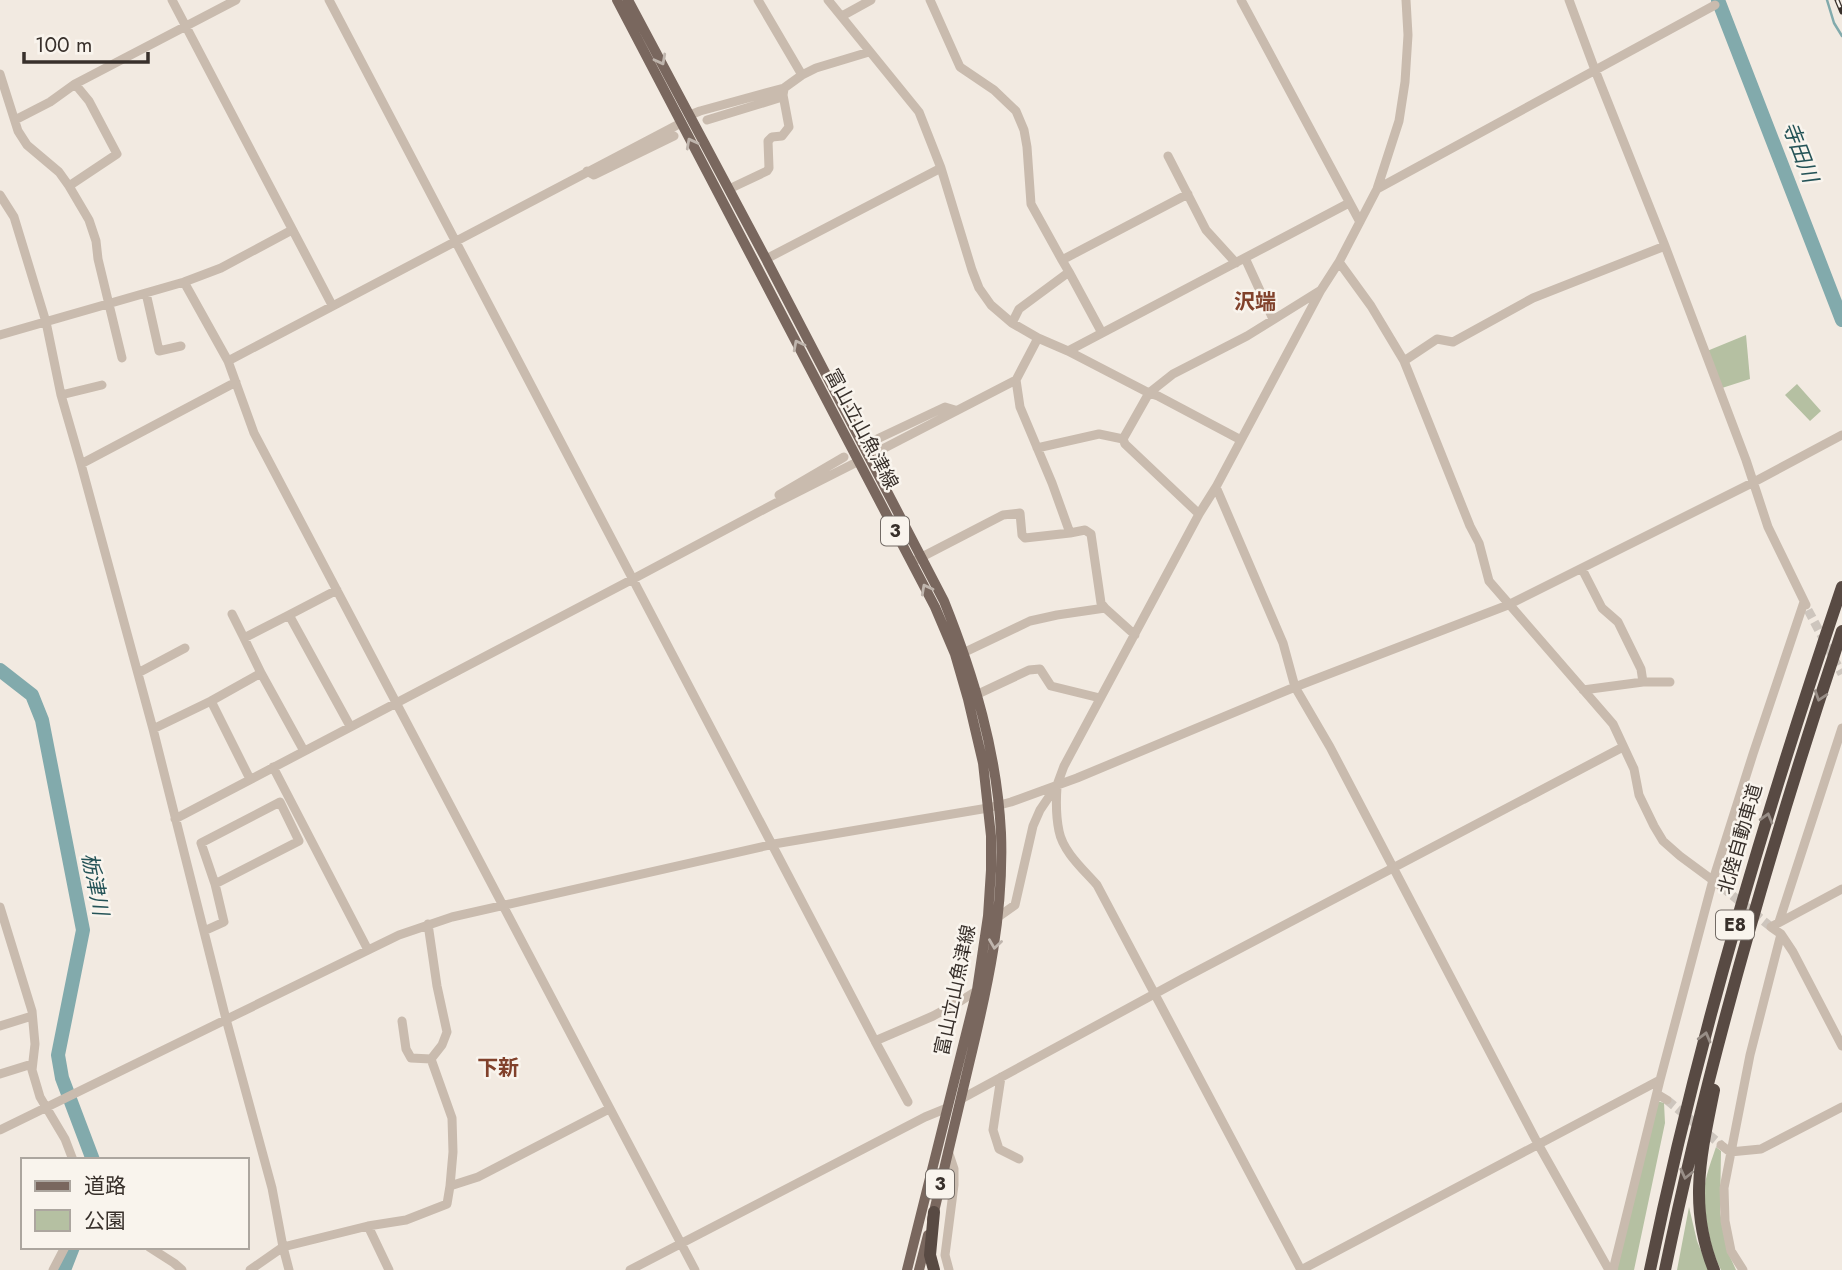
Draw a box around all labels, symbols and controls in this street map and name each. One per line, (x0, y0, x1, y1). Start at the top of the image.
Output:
scale bar (24, 21, 149, 65)
text: 100 m (35, 30, 92, 60)
one-way arrow (652, 53, 666, 65)
water label: 寺田川 (1775, 117, 1826, 189)
one-way arrow (686, 138, 700, 151)
district label: 沢端 (1234, 287, 1276, 317)
one-way arrow (792, 339, 806, 352)
street label: 富山立山魚津線 (819, 364, 905, 494)
road number: 3 (881, 516, 909, 546)
one-way arrow (921, 584, 934, 597)
one-way arrow (1814, 689, 1829, 701)
street label: 北陸自動車道 (1711, 780, 1769, 898)
one-way arrow (1758, 812, 1773, 824)
water label: 栃津川 (74, 850, 116, 920)
road number: E8 (1716, 910, 1754, 940)
street label: 富山立山魚津線 (928, 922, 982, 1058)
one-way arrow (987, 939, 1002, 950)
one-way arrow (1697, 1031, 1711, 1043)
district label: 下新 (477, 1053, 519, 1083)
legend (21, 1158, 248, 1249)
one-way arrow (1679, 1168, 1694, 1180)
road number: 3 (926, 1170, 954, 1198)
text: 道路 (84, 1171, 126, 1201)
text: 公園 (84, 1206, 126, 1236)

